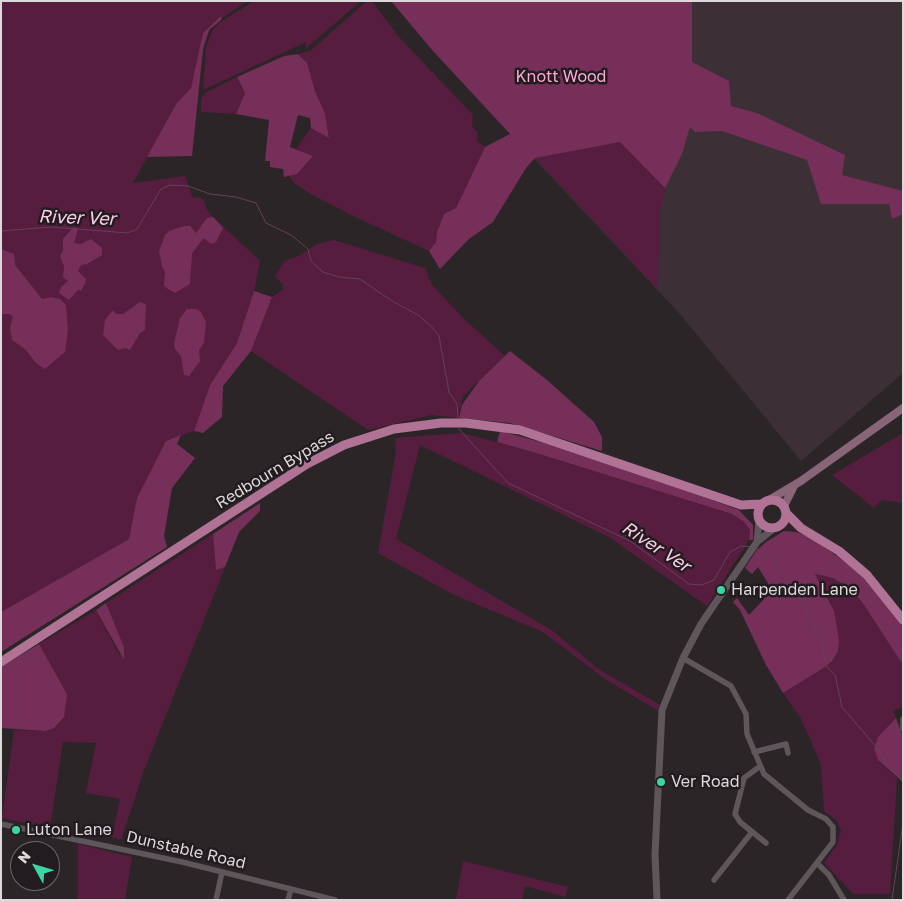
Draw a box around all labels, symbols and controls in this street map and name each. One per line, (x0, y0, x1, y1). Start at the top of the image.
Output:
park label: Knott Wood (516, 67, 606, 87)
water label: River Ver (38, 206, 116, 230)
street label: Redbourn Bypass (212, 427, 338, 513)
water label: River Ver (618, 517, 694, 577)
place label: Harpenden Lane (731, 580, 858, 600)
marker: Harpenden Lane (715, 584, 727, 596)
place label: Ver Road (671, 772, 739, 792)
marker: Ver Road (655, 776, 667, 788)
place label: Luton Lane (26, 820, 112, 840)
marker: Luton Lane (10, 824, 22, 836)
street label: Dunstable Road (124, 827, 248, 873)
north arrow (10, 841, 60, 891)
text: N (14, 847, 34, 866)

